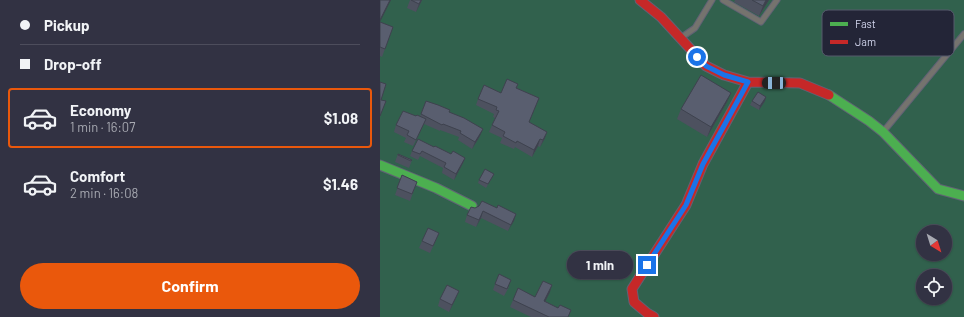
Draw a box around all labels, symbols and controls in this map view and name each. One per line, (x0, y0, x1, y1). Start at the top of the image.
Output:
legend (822, 10, 954, 56)
text: Pickup (44, 16, 90, 34)
text: Fast (855, 17, 876, 30)
text: Jam (855, 35, 876, 48)
route start (688, 48, 706, 66)
text: Drop-off (44, 55, 102, 73)
car (762, 77, 786, 89)
icon: car (22, 100, 58, 136)
text: Economy (70, 101, 131, 119)
text: $1.08 (324, 109, 358, 127)
text: 1 min · 16:07 (70, 119, 135, 135)
icon: car (22, 166, 58, 202)
text: Comfort (70, 167, 125, 185)
text: $1.46 (323, 175, 358, 193)
text: 2 min · 16:08 (70, 185, 138, 201)
north arrow (916, 225, 952, 261)
map controls (916, 225, 952, 305)
callout: 1 min (567, 251, 633, 279)
route end (638, 256, 656, 274)
text: 1 min (586, 257, 614, 273)
button: Confirm (20, 263, 360, 309)
button: locate (916, 269, 952, 305)

